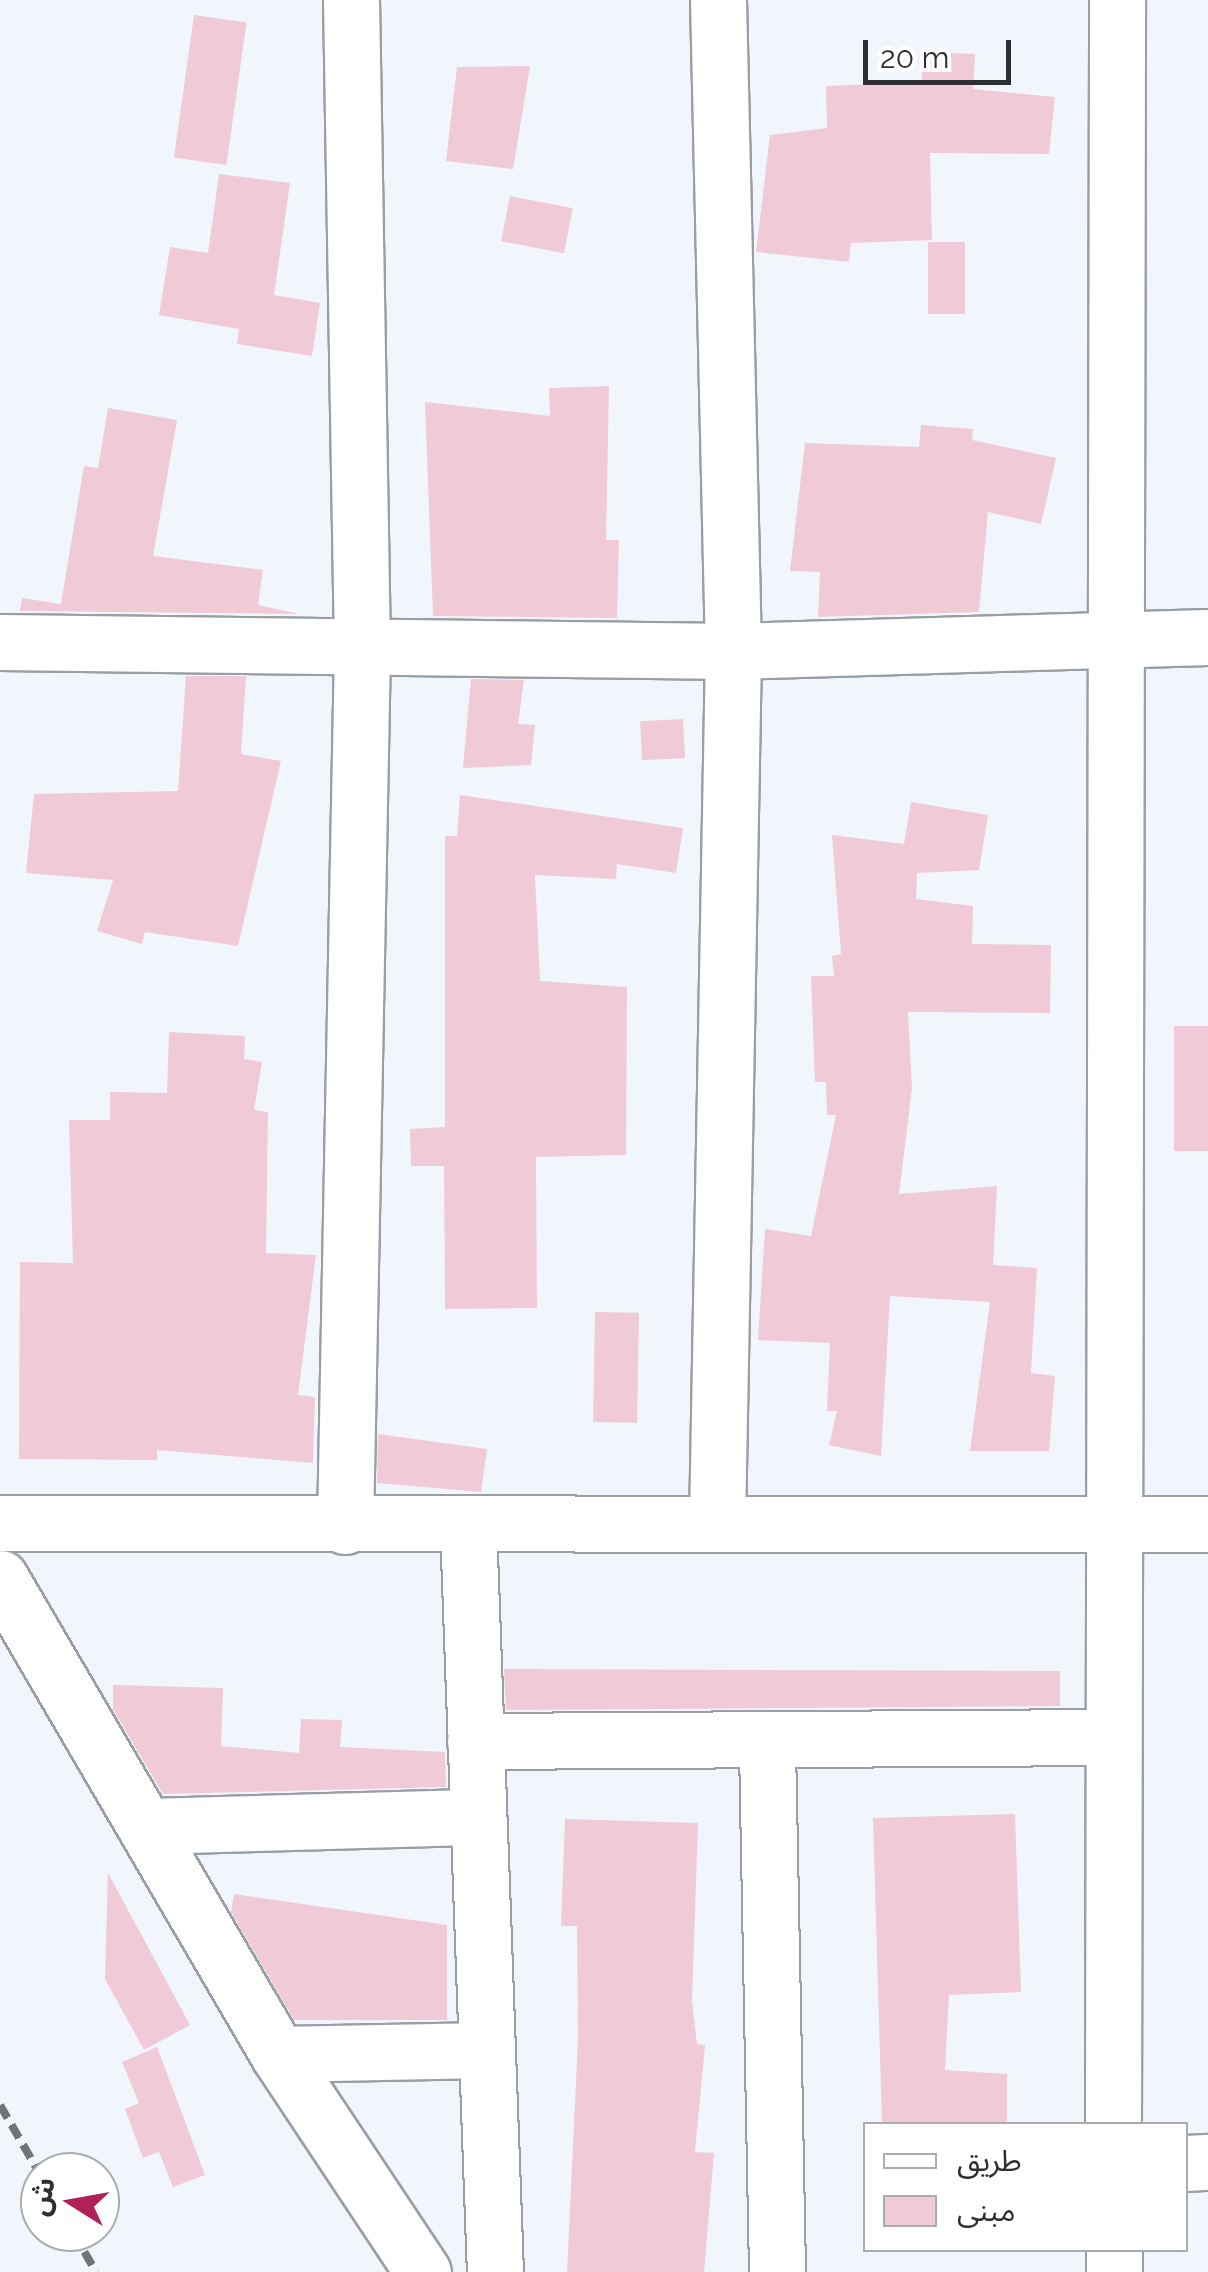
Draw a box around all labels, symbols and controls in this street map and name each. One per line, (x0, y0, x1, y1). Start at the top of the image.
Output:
scale bar (868, 20, 1016, 82)
text: 20 m (880, 40, 949, 75)
legend (863, 2122, 1188, 2252)
text: طريق (957, 2143, 1022, 2178)
north arrow (20, 2152, 120, 2252)
text: ش (22, 2175, 62, 2219)
text: مبنى (957, 2193, 1015, 2228)

